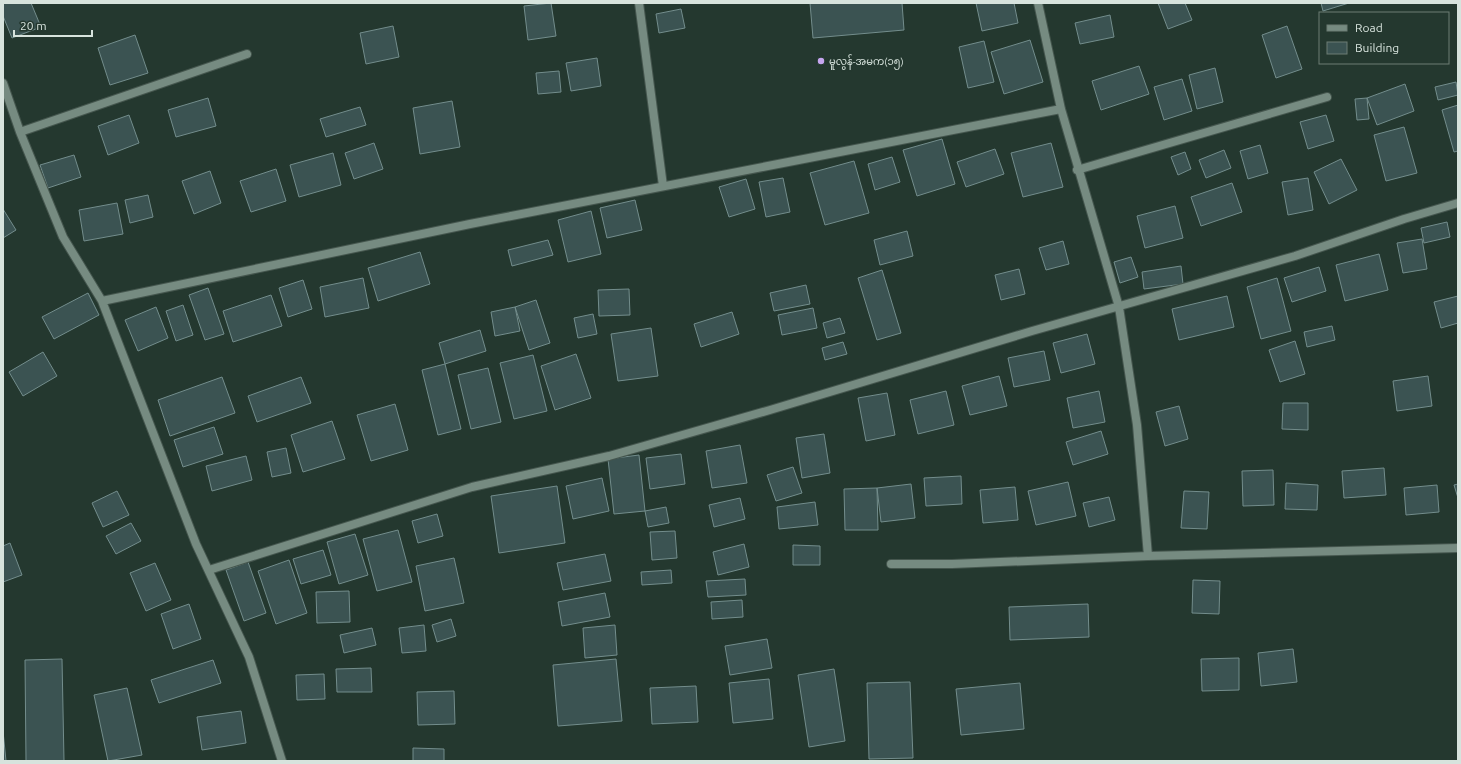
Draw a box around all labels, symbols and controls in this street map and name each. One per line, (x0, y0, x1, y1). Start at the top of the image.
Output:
scale bar (14, 12, 92, 38)
legend (1319, 12, 1449, 64)
text: 20 m (20, 19, 47, 32)
text: Road (1355, 21, 1383, 34)
text: Building (1355, 41, 1399, 54)
place label: မူလွန်-အမက(၁၅) (829, 54, 904, 70)
marker: မူလွန်-အမက(၁၅) (816, 56, 826, 66)

